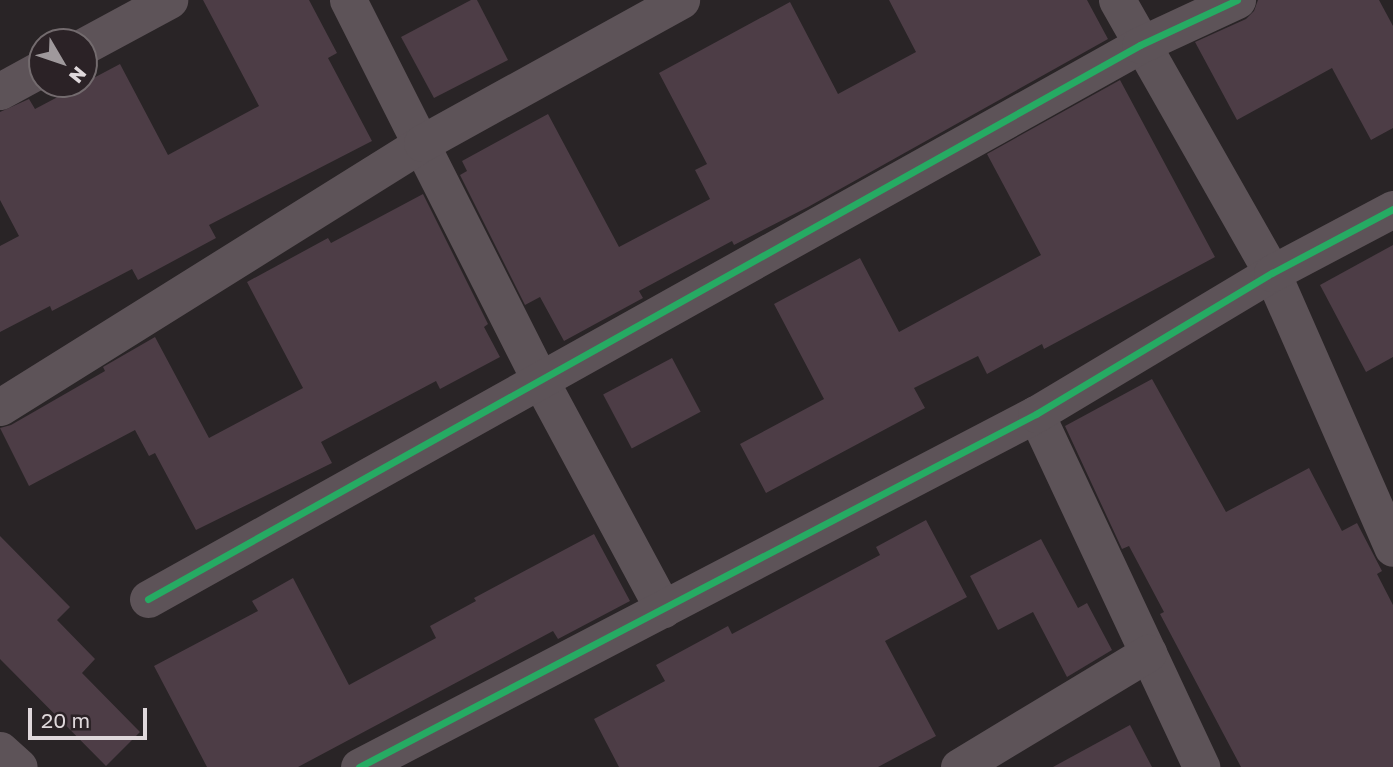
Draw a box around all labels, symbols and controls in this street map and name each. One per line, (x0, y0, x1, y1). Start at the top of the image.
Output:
north arrow (28, 28, 98, 98)
text: N (65, 62, 92, 88)
scale bar (32, 694, 150, 738)
text: 20 m (41, 707, 90, 733)

